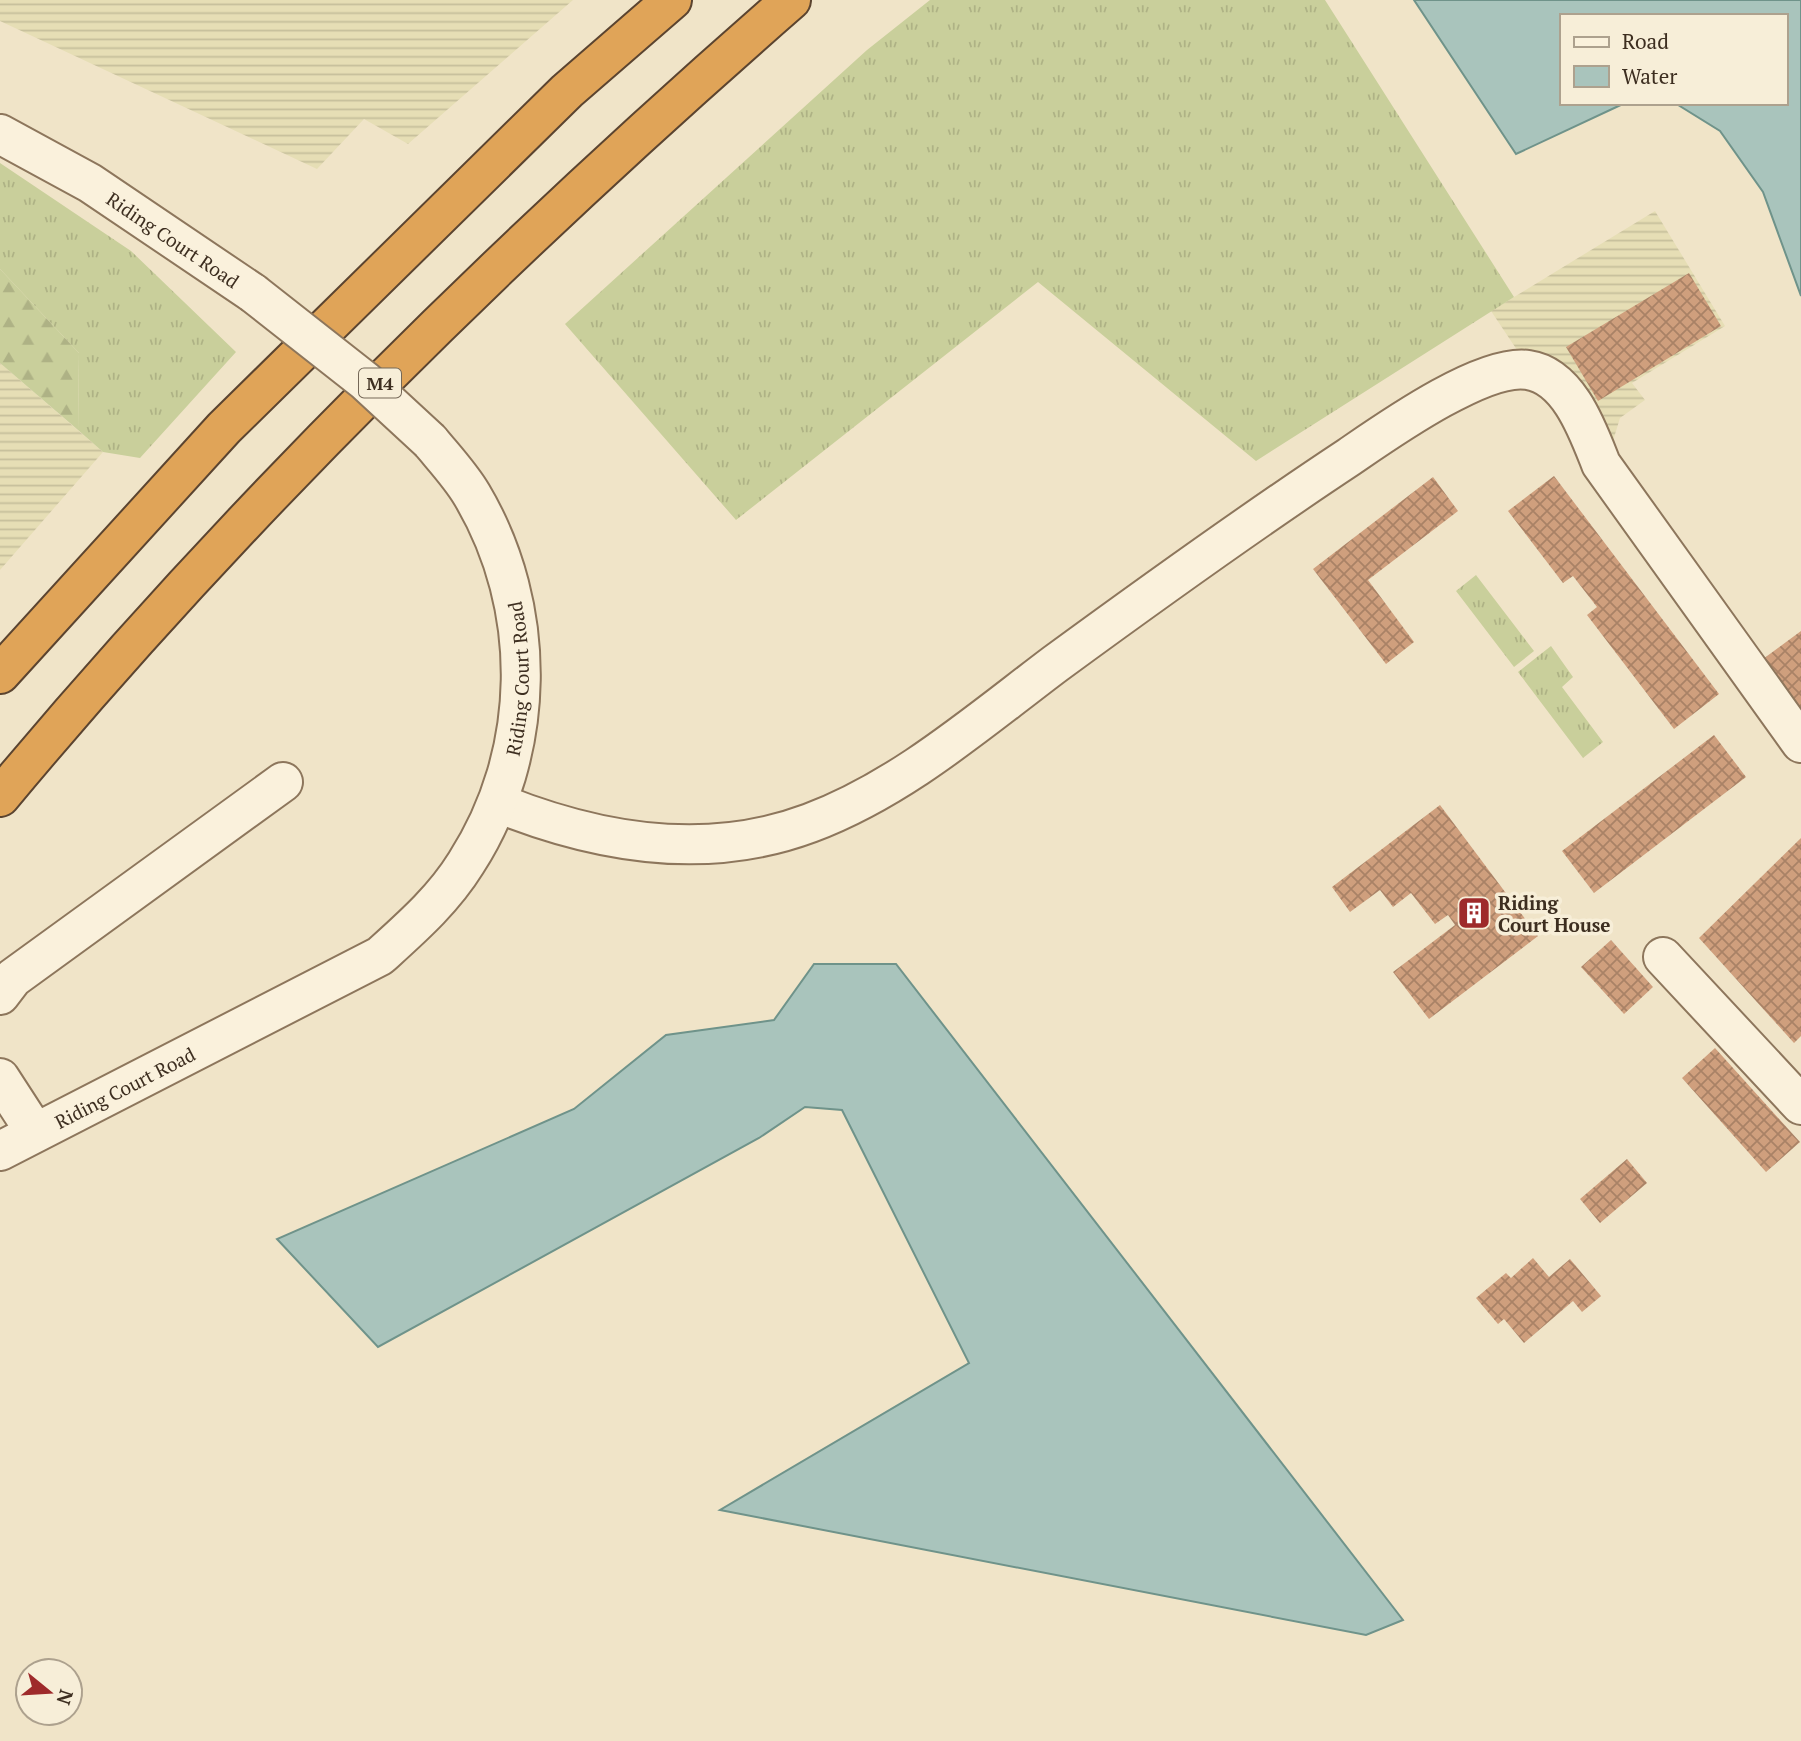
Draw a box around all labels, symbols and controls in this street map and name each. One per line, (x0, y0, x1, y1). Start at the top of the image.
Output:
legend (1560, 14, 1787, 105)
text: Road (1622, 27, 1669, 55)
text: Water (1622, 62, 1677, 90)
street label: Riding Court Road (102, 186, 245, 293)
road number: M4 (359, 368, 401, 398)
street label: Riding Court Road (499, 599, 533, 758)
place label: Riding Court House (1498, 890, 1611, 937)
building icon: Riding Court House (1455, 894, 1493, 932)
street label: Riding Court Road (50, 1040, 199, 1134)
north arrow (14, 1657, 84, 1727)
text: N (51, 1687, 80, 1709)

